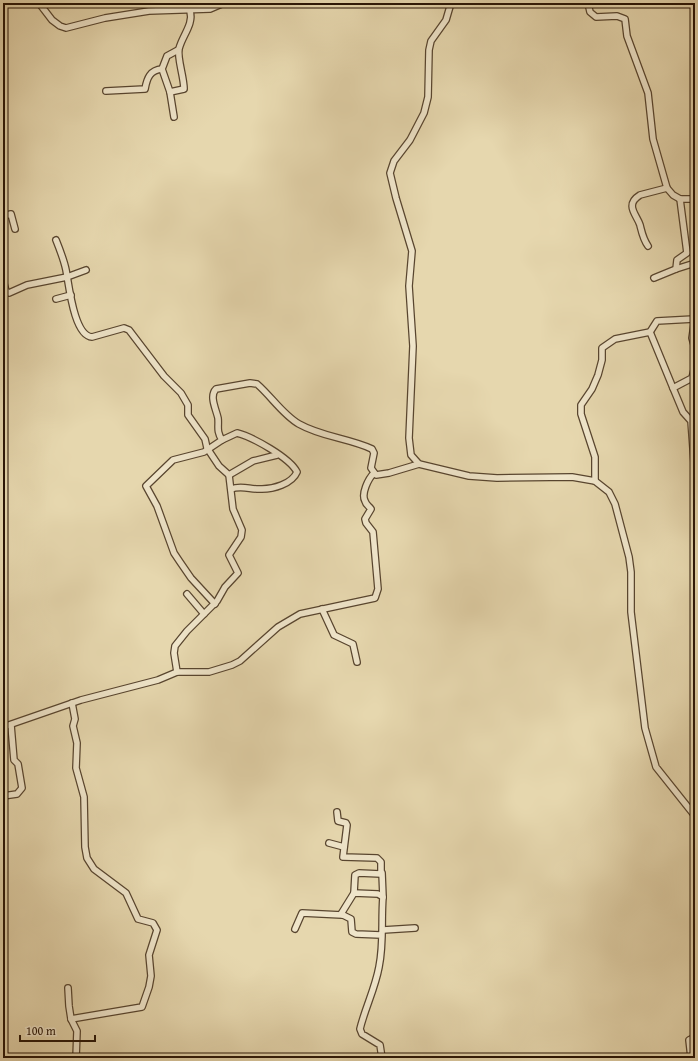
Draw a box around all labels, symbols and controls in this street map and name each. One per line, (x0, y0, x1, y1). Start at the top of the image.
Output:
scale bar (20, 1017, 95, 1043)
text: 100 m (26, 1022, 56, 1039)

